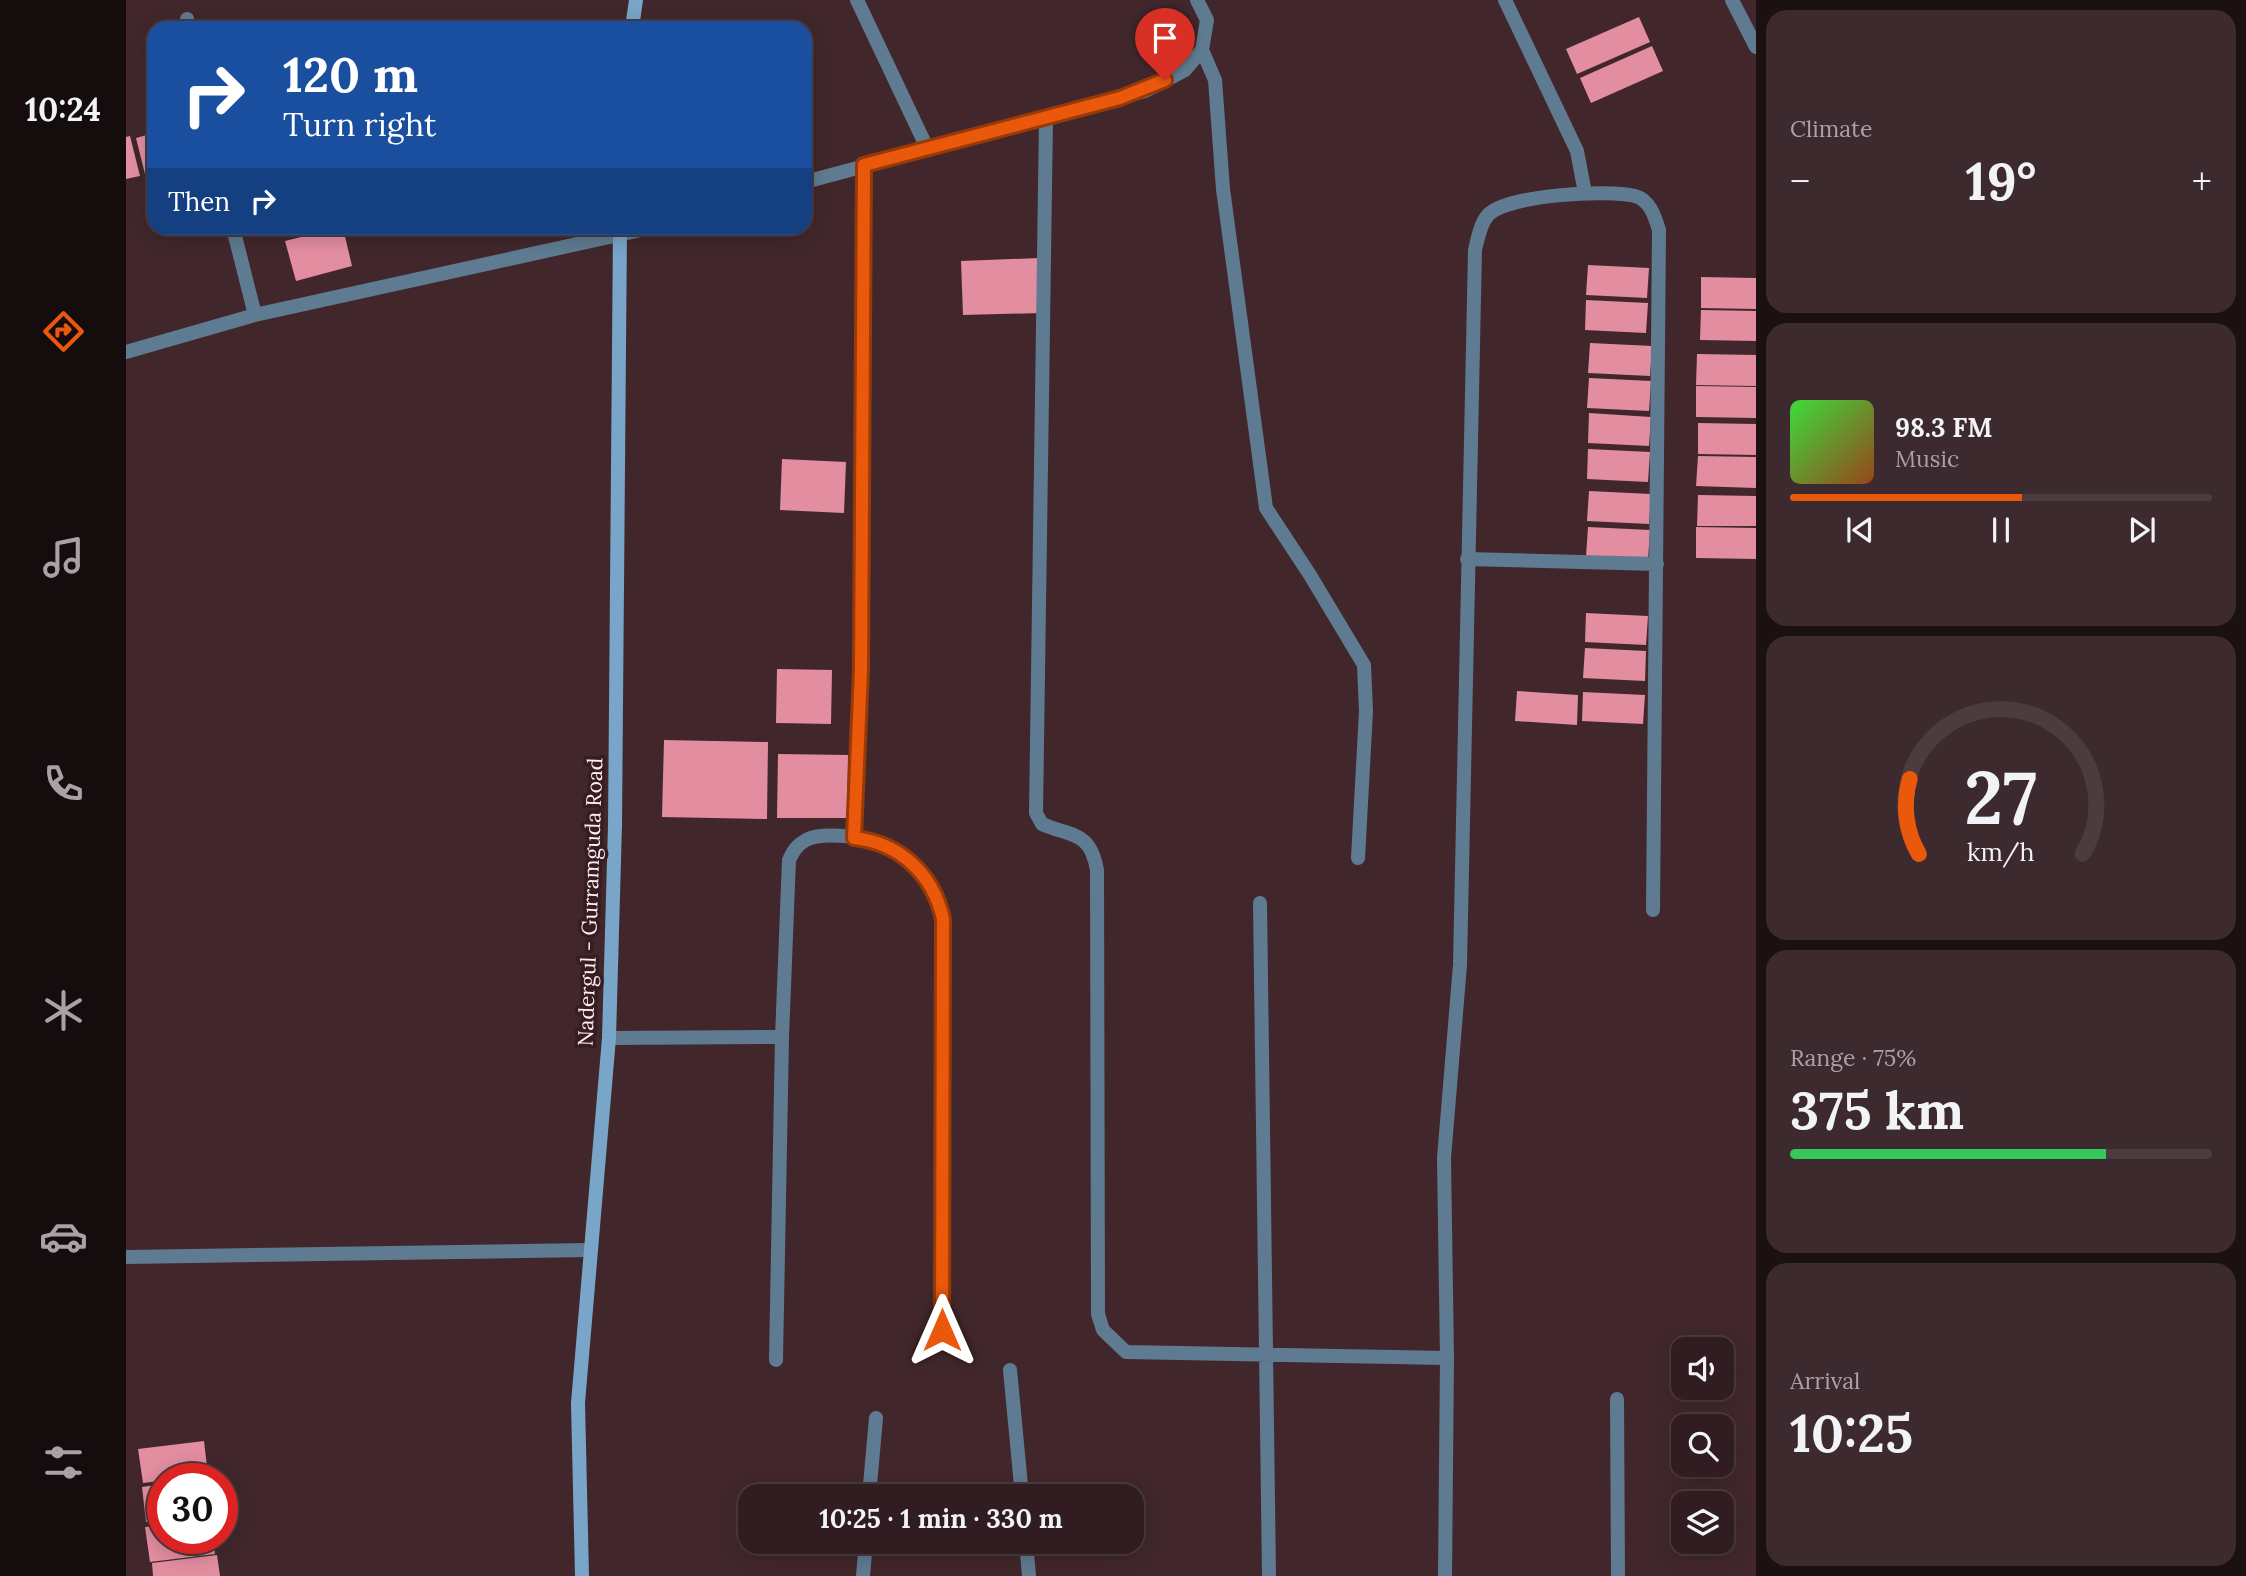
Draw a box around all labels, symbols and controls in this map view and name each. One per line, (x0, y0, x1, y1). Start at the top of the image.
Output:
pin (1135, 8, 1195, 80)
icon: arrive (1146, 19, 1184, 57)
text: 120 m (283, 43, 418, 105)
icon: right (168, 49, 259, 140)
text: 10:24 (25, 89, 101, 130)
text: Turn right (283, 104, 436, 145)
text: Climate (1790, 114, 1872, 143)
text: 19° (1966, 148, 2036, 214)
text: − (1790, 157, 1810, 205)
text: + (2192, 157, 2212, 205)
icon: right (244, 182, 282, 220)
text: Then (168, 185, 230, 218)
icon: directions (39, 307, 88, 356)
text: 98.3 FM (1895, 411, 1992, 444)
text: Music (1895, 444, 1959, 473)
icon: previous (1841, 511, 1879, 549)
icon: pause (1982, 511, 2020, 549)
icon: next (2123, 511, 2161, 549)
icon: music (39, 533, 88, 582)
text: 27 (1965, 751, 2037, 844)
street label: Nadergul - Gurramguda Road (571, 757, 609, 1047)
icon: phone (39, 759, 88, 808)
text: km/h (1967, 836, 2035, 868)
icon: climate (39, 986, 88, 1035)
text: Range · 75% (1790, 1043, 1916, 1072)
text: 375 km (1790, 1077, 1964, 1143)
icon: car (39, 1212, 88, 1261)
position arrow (905, 1293, 979, 1367)
map controls (1671, 1337, 1734, 1554)
button: sound (1671, 1337, 1734, 1400)
text: Arrival (1790, 1366, 1860, 1395)
text: 10:25 (1790, 1400, 1913, 1466)
button: search (1671, 1414, 1734, 1477)
icon: filters (39, 1438, 88, 1487)
speed limit sign: 30 (147, 1463, 238, 1554)
button: layers (1671, 1491, 1734, 1554)
text: 10:25 · 1 min · 330 m (819, 1502, 1063, 1535)

